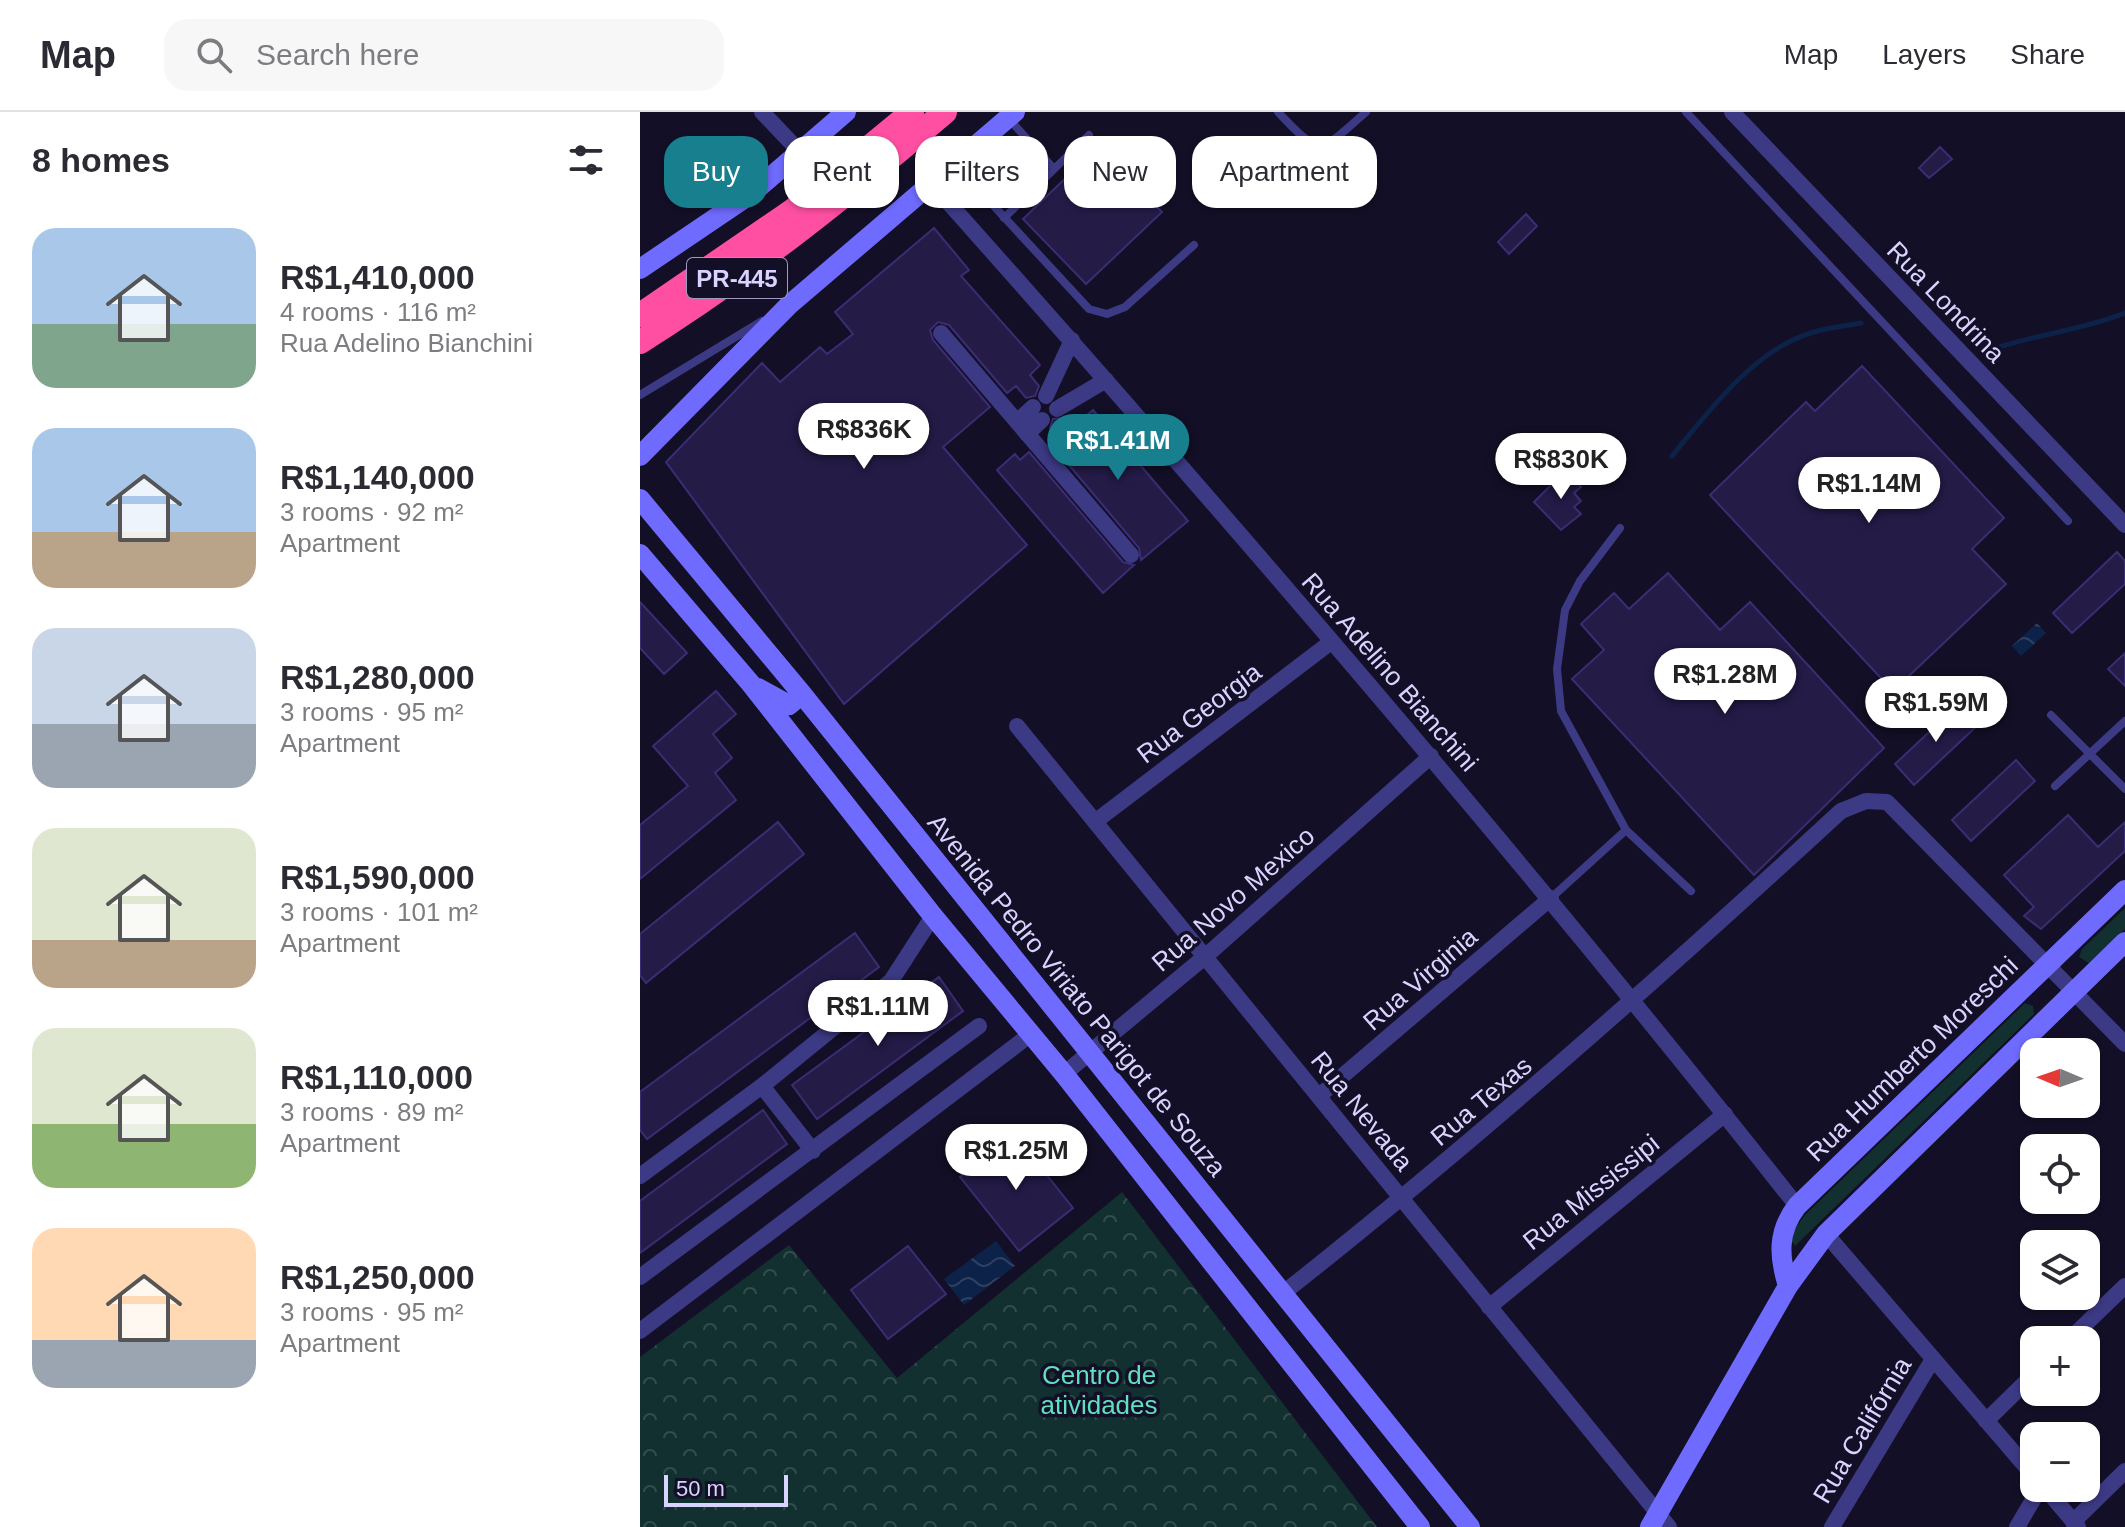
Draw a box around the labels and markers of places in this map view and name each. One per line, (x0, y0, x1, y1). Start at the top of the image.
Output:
pin: R$836K (799, 403, 929, 471)
pin: R$1.41M (1044, 414, 1192, 482)
pin: R$830K (1496, 433, 1626, 501)
pin: R$1.14M (1795, 457, 1943, 525)
pin: R$1.28M (1651, 648, 1799, 716)
pin: R$1.59M (1862, 676, 2010, 744)
pin: R$1.11M (804, 980, 952, 1048)
pin: R$1.25M (942, 1124, 1090, 1192)

